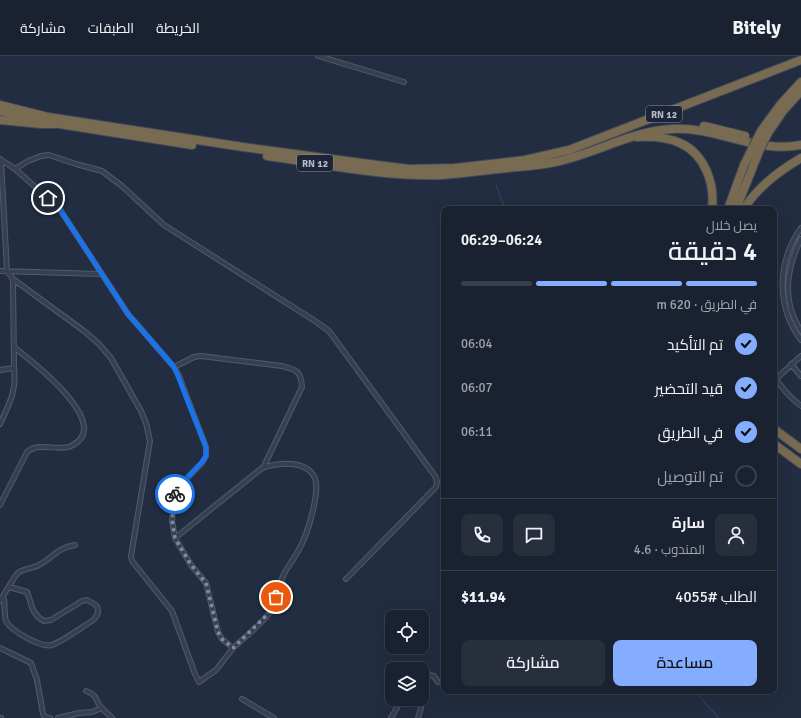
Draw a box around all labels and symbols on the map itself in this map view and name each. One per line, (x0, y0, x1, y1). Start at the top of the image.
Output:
road number: RN 12 (646, 106, 682, 122)
road number: RN 12 (297, 155, 333, 171)
pin (31, 181, 65, 215)
courier (155, 474, 195, 514)
pin (259, 580, 293, 614)

